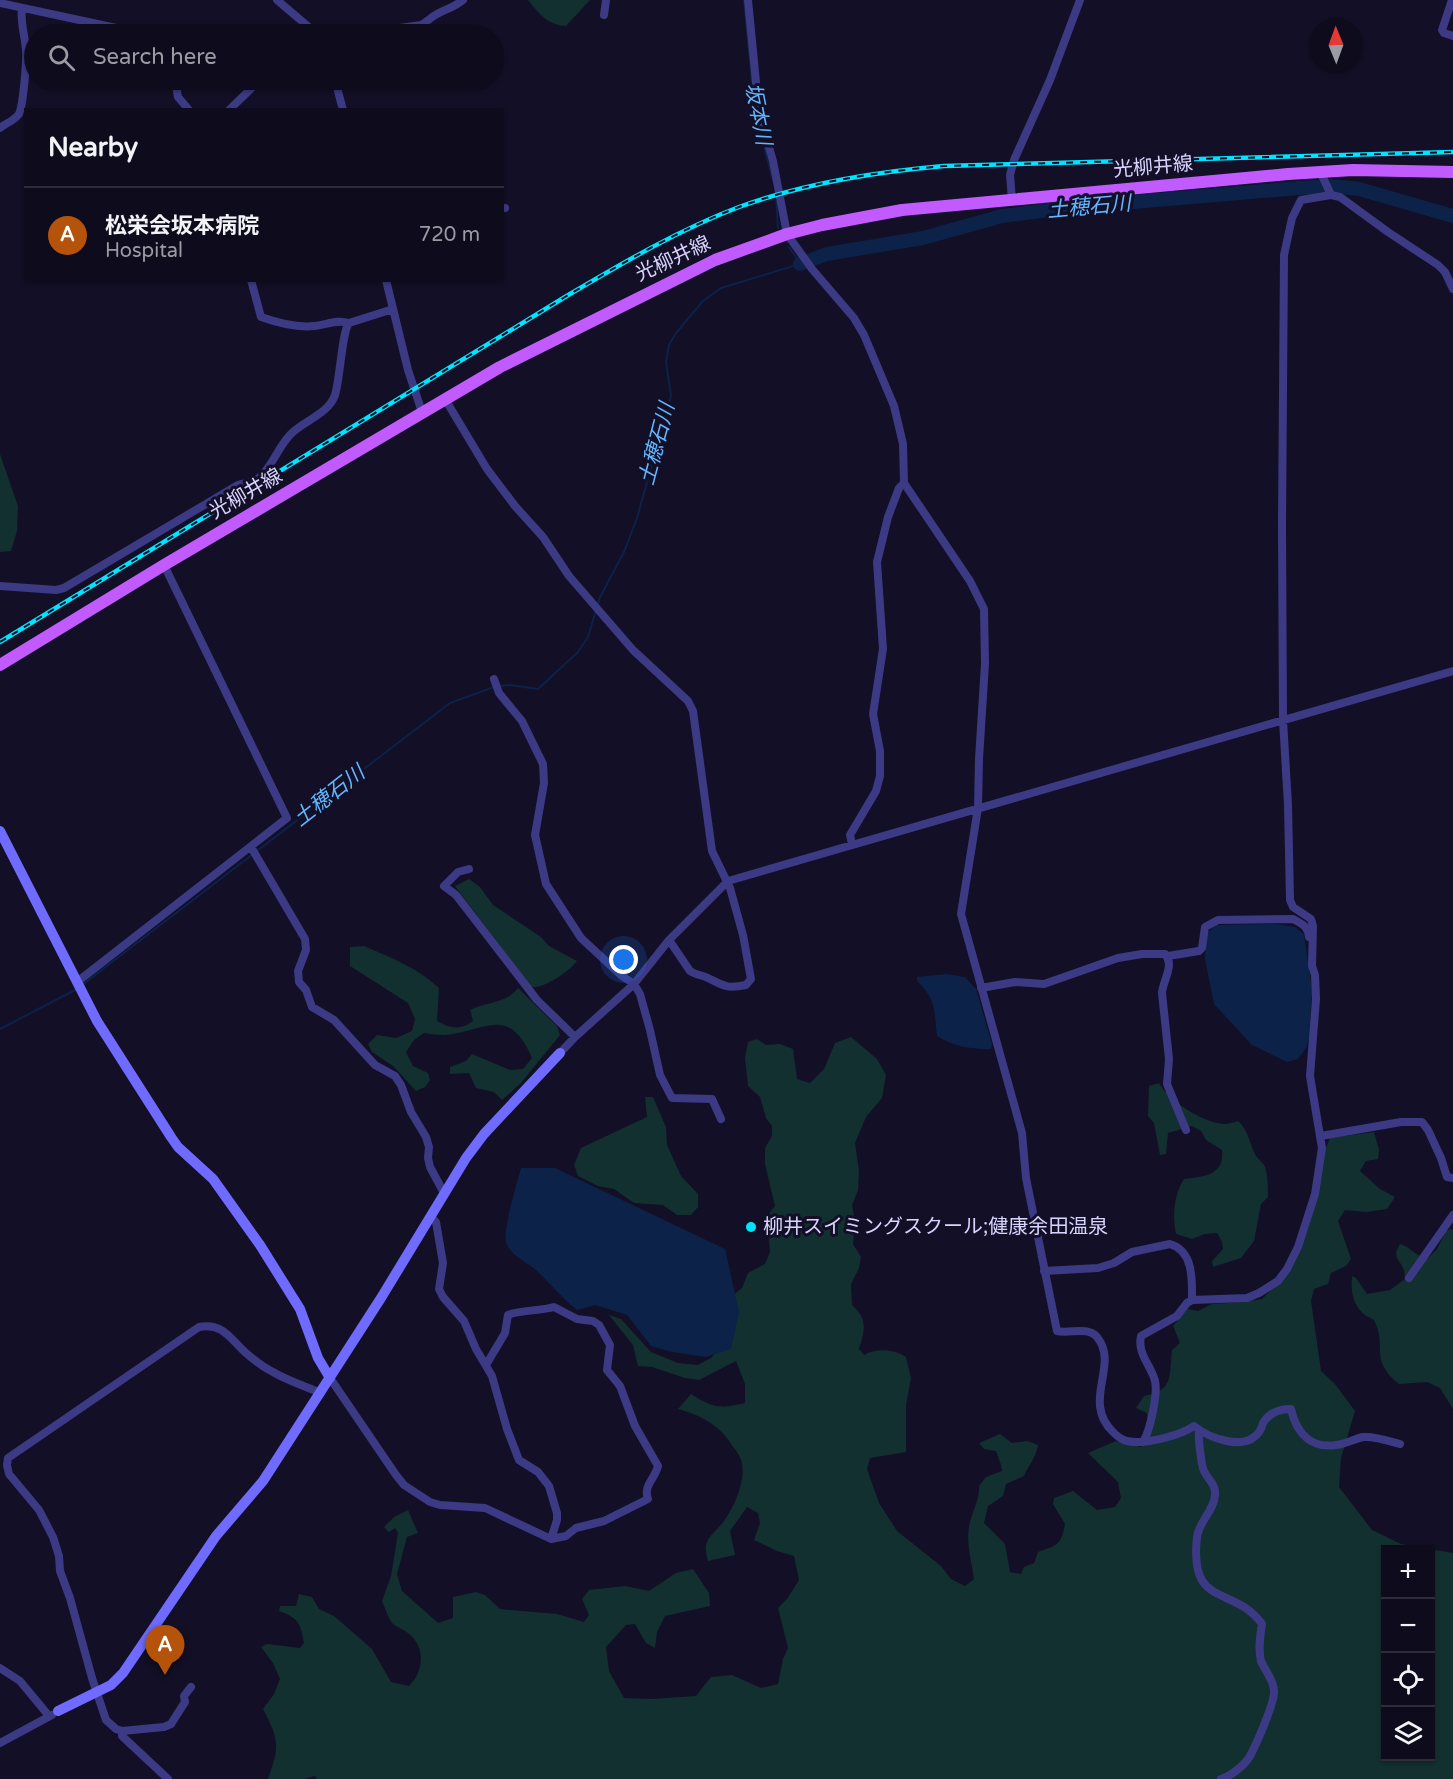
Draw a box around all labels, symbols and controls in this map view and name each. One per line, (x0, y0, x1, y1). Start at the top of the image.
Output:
north arrow (1309, 18, 1363, 72)
search box (24, 24, 504, 90)
icon: search (45, 41, 78, 74)
text: Search here (93, 44, 217, 70)
water label: 坂本川 (740, 81, 777, 149)
text: Nearby (48, 132, 138, 163)
street label: 光柳井線 (1112, 152, 1194, 182)
water label: 土穂石川 (1046, 191, 1134, 223)
text: 松栄会坂本病院 (105, 213, 259, 239)
text: A (60, 223, 75, 247)
text: 720 m (419, 223, 480, 247)
street label: 光柳井線 (632, 231, 714, 287)
text: Hospital (105, 239, 183, 263)
water label: 土穂石川 (634, 398, 680, 488)
street label: 光柳井線 (205, 464, 287, 524)
water label: 土穂石川 (288, 759, 371, 832)
your location (609, 945, 638, 974)
place label: 柳井スイミングスクール;健康余田温泉 (763, 1215, 1108, 1239)
marker: 柳井スイミングスクール;健康余田温泉 (744, 1220, 758, 1234)
map controls (1381, 1545, 1435, 1761)
button: + (1381, 1545, 1435, 1599)
button: − (1381, 1599, 1435, 1653)
pin: A (146, 1626, 184, 1675)
button: locate (1381, 1653, 1435, 1707)
button: layers (1381, 1707, 1435, 1761)

